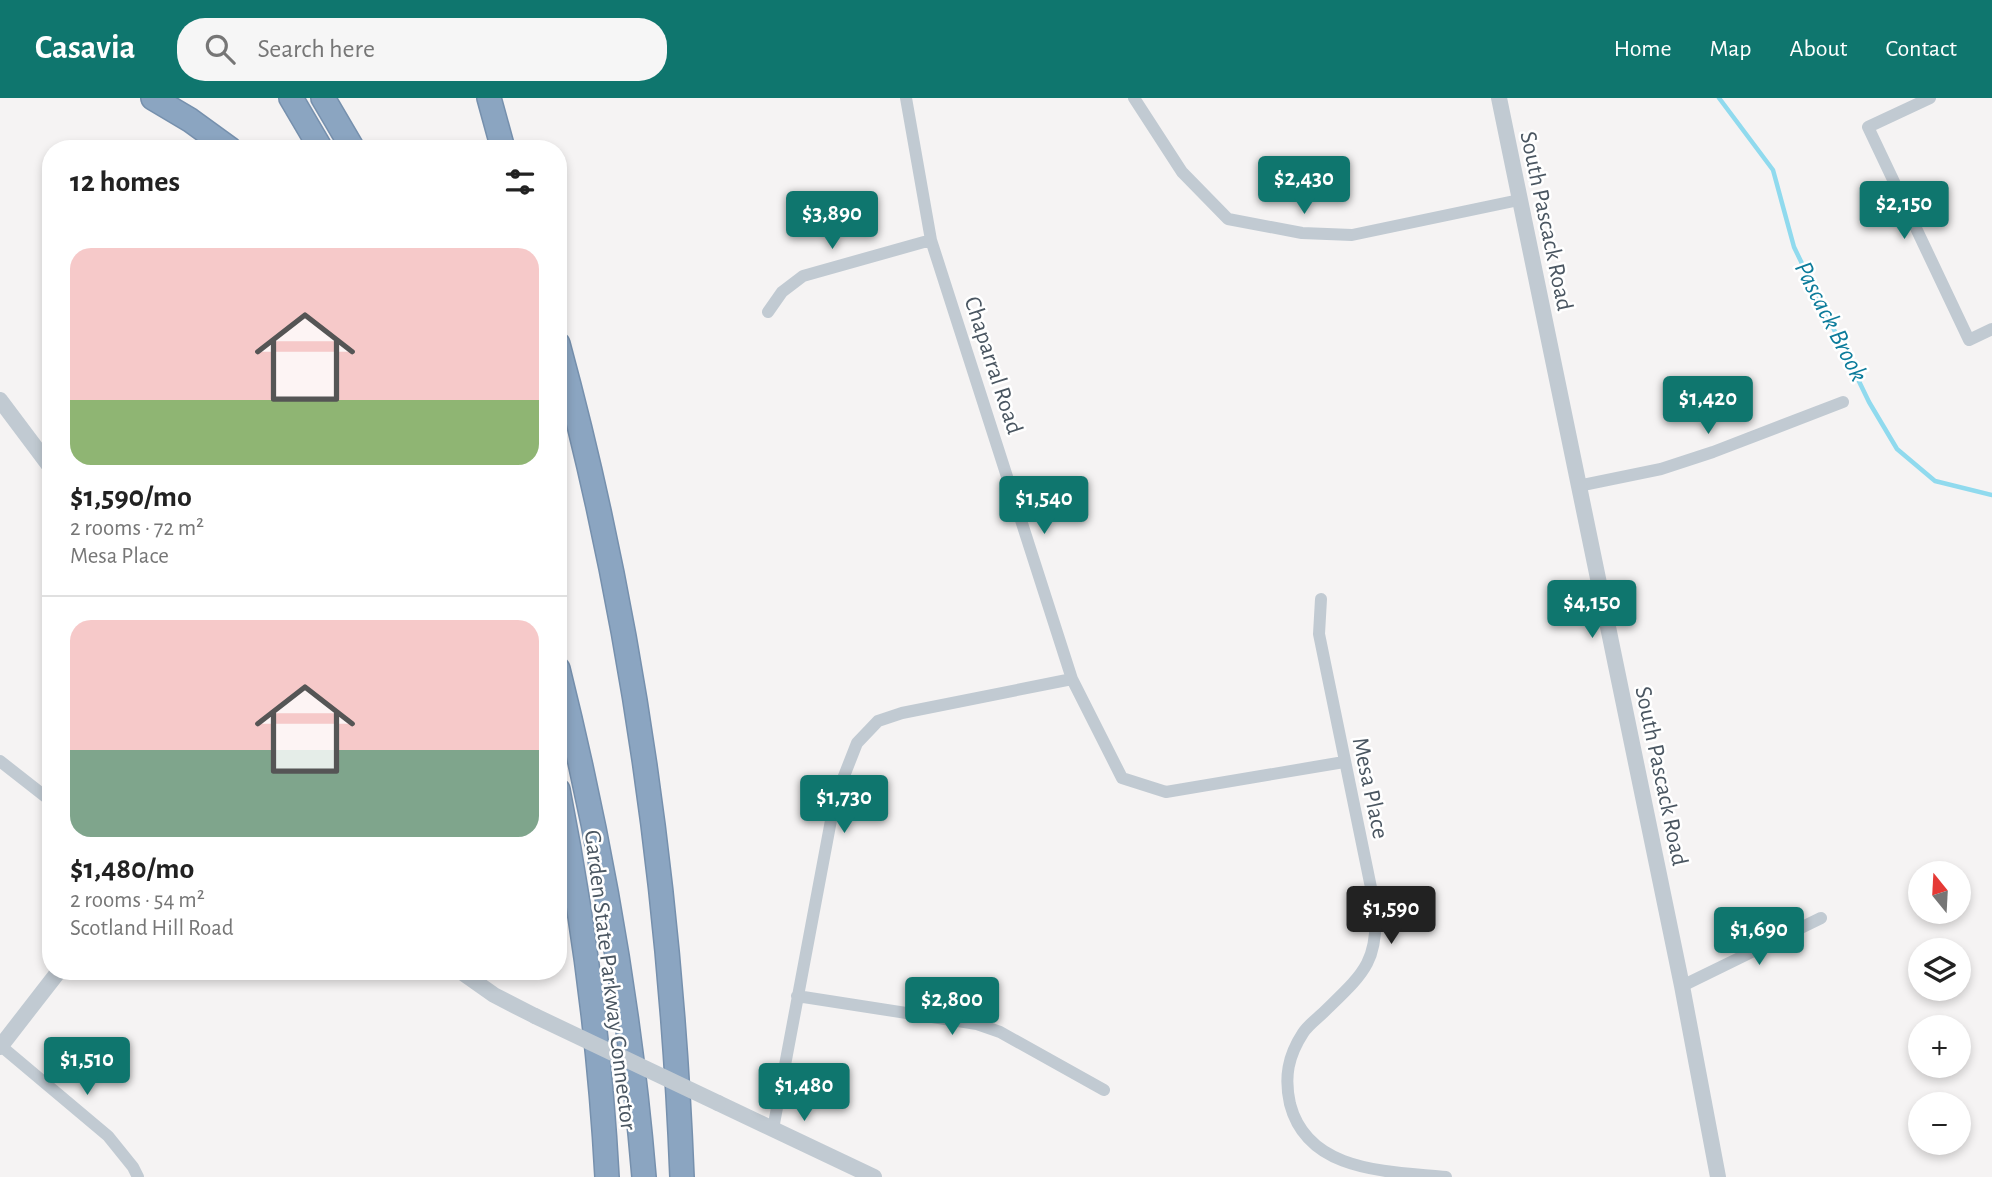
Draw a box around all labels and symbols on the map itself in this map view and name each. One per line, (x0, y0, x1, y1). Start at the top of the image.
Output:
street label: South Pascack Road (1515, 129, 1577, 313)
pin: $2,430 (1247, 156, 1361, 216)
pin: $2,150 (1847, 181, 1961, 241)
pin: $3,890 (775, 192, 889, 251)
water label: Pascack Brook (1790, 257, 1872, 386)
street label: Chaparral Road (960, 294, 1027, 437)
pin: $1,420 (1651, 376, 1765, 436)
pin: $1,540 (987, 476, 1101, 536)
pin: $4,150 (1535, 580, 1649, 640)
street label: South Pascack Road (1630, 684, 1692, 868)
street label: Mesa Place (1348, 735, 1392, 841)
pin: $1,730 (787, 776, 901, 835)
street label: Garden State Parkway Connector (580, 829, 640, 1132)
north arrow (1908, 861, 1970, 924)
pin: $1,590 (1334, 886, 1448, 946)
pin: $1,690 (1702, 908, 1816, 967)
pin: $2,800 (895, 978, 1009, 1037)
pin: $1,510 (30, 1038, 144, 1097)
pin: $1,480 (747, 1063, 861, 1123)

